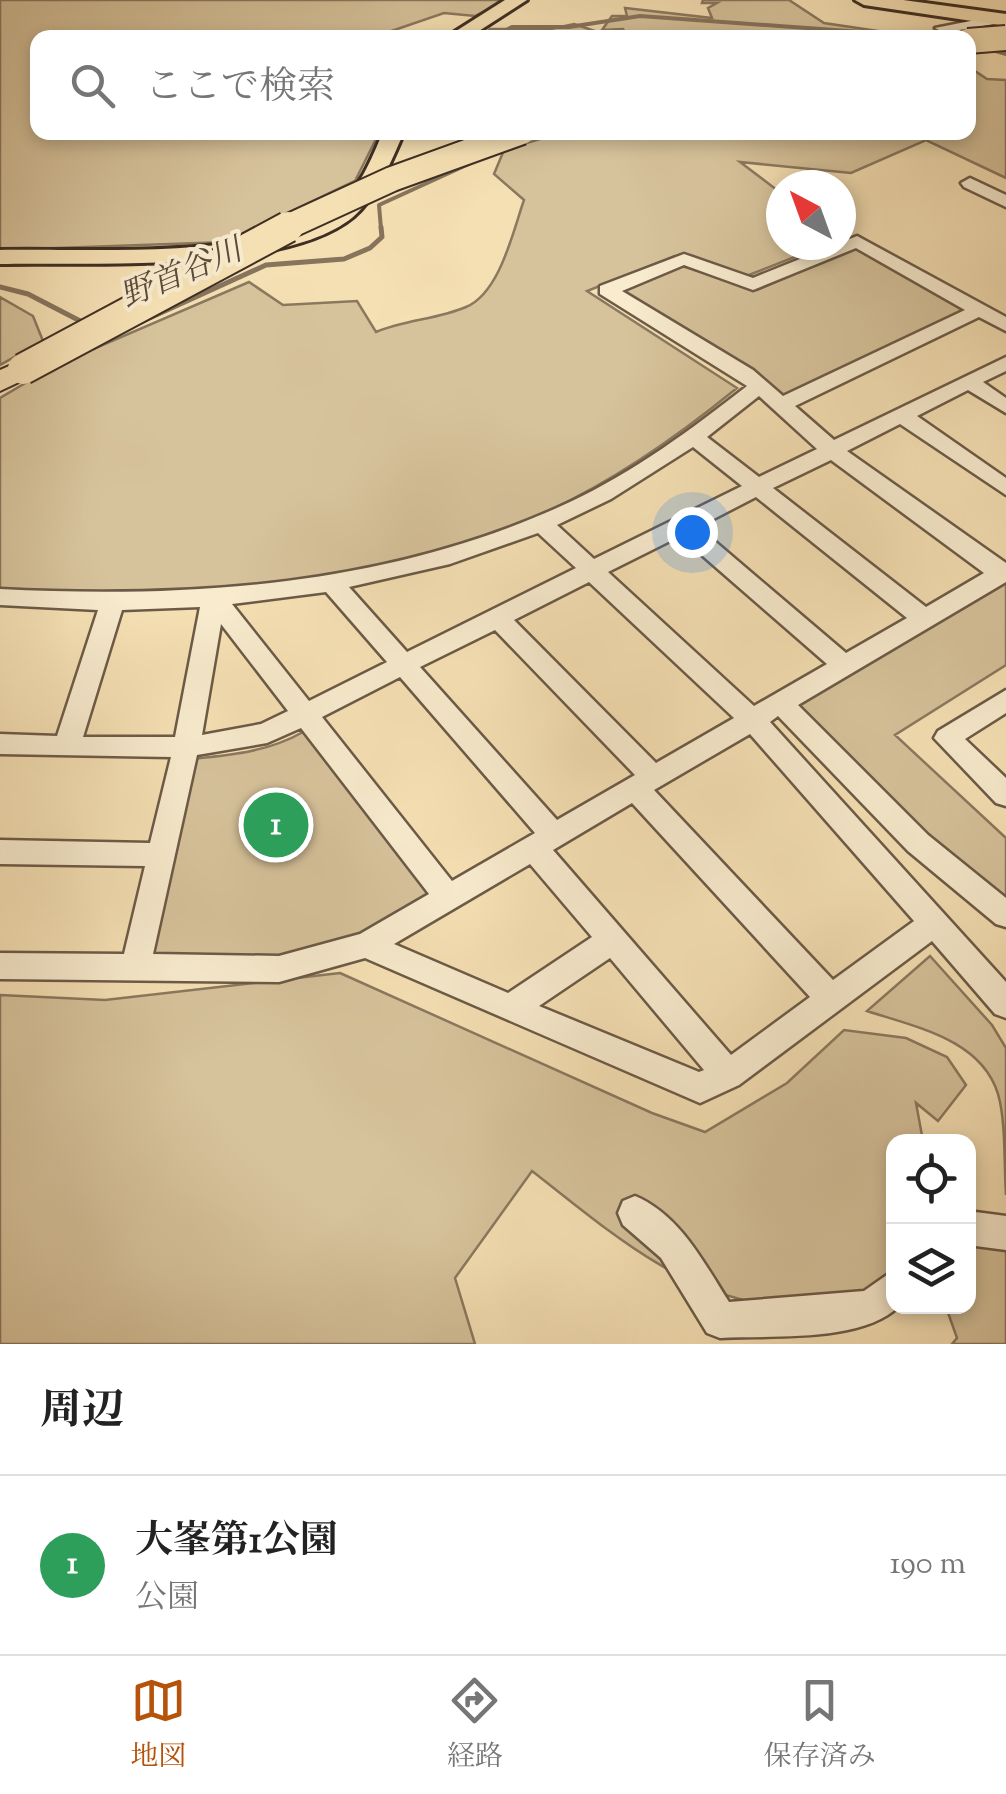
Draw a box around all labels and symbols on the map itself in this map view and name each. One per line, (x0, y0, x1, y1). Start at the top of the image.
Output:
north arrow (766, 170, 856, 260)
water label: 野首谷川 (114, 228, 253, 321)
your location (667, 507, 718, 558)
pin: 1 (244, 788, 308, 862)

